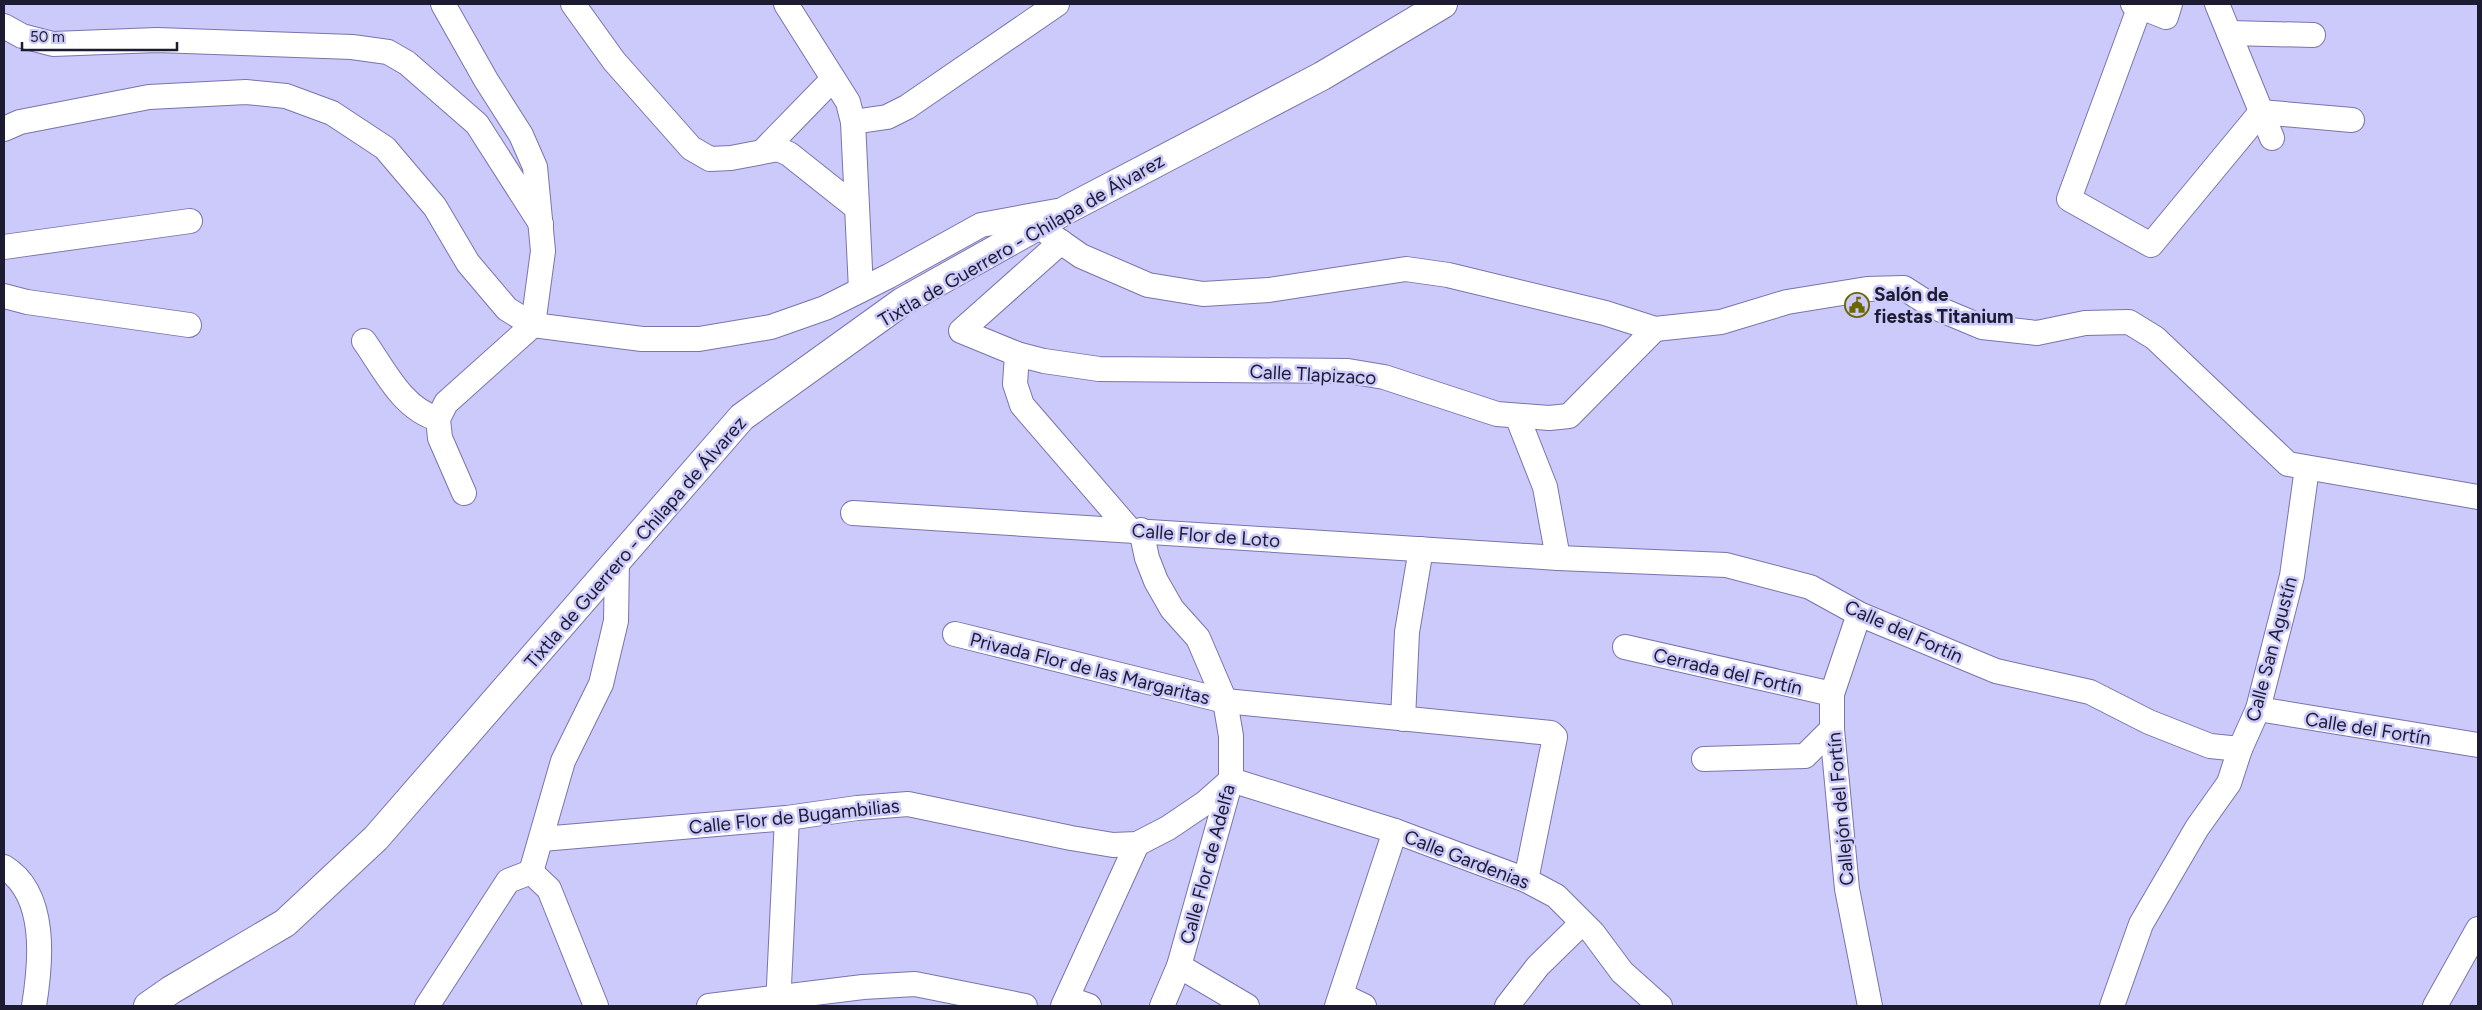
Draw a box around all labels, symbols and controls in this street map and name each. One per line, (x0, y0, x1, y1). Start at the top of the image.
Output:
scale bar (22, 20, 178, 52)
text: 50 m (30, 28, 65, 46)
street label: Tixtla de Guerrero - Chilapa de Álvarez (874, 149, 1168, 332)
place label: Salón de fiestas Titanium (1874, 283, 2014, 328)
public building icon: Salón de fiestas Titanium (1844, 292, 1870, 318)
street label: Calle Tlapizaco (1249, 360, 1377, 389)
street label: Tixtla de Guerrero - Chilapa de Álvarez (520, 412, 751, 673)
street label: Calle Flor de Loto (1131, 519, 1281, 552)
street label: Calle San Agustín (2241, 574, 2302, 724)
street label: Calle del Fortín (1841, 595, 1967, 668)
street label: Privada Flor de las Margaritas (968, 628, 1212, 709)
street label: Cerrada del Fortín (1651, 643, 1805, 700)
street label: Calle del Fortín (2303, 707, 2432, 750)
street label: Callejón del Fortín (1822, 731, 1859, 887)
street label: Calle Flor de Adelfa (1175, 782, 1240, 947)
street label: Calle Flor de Bugambilias (688, 794, 901, 839)
street label: Calle Gardenias (1401, 825, 1533, 894)

